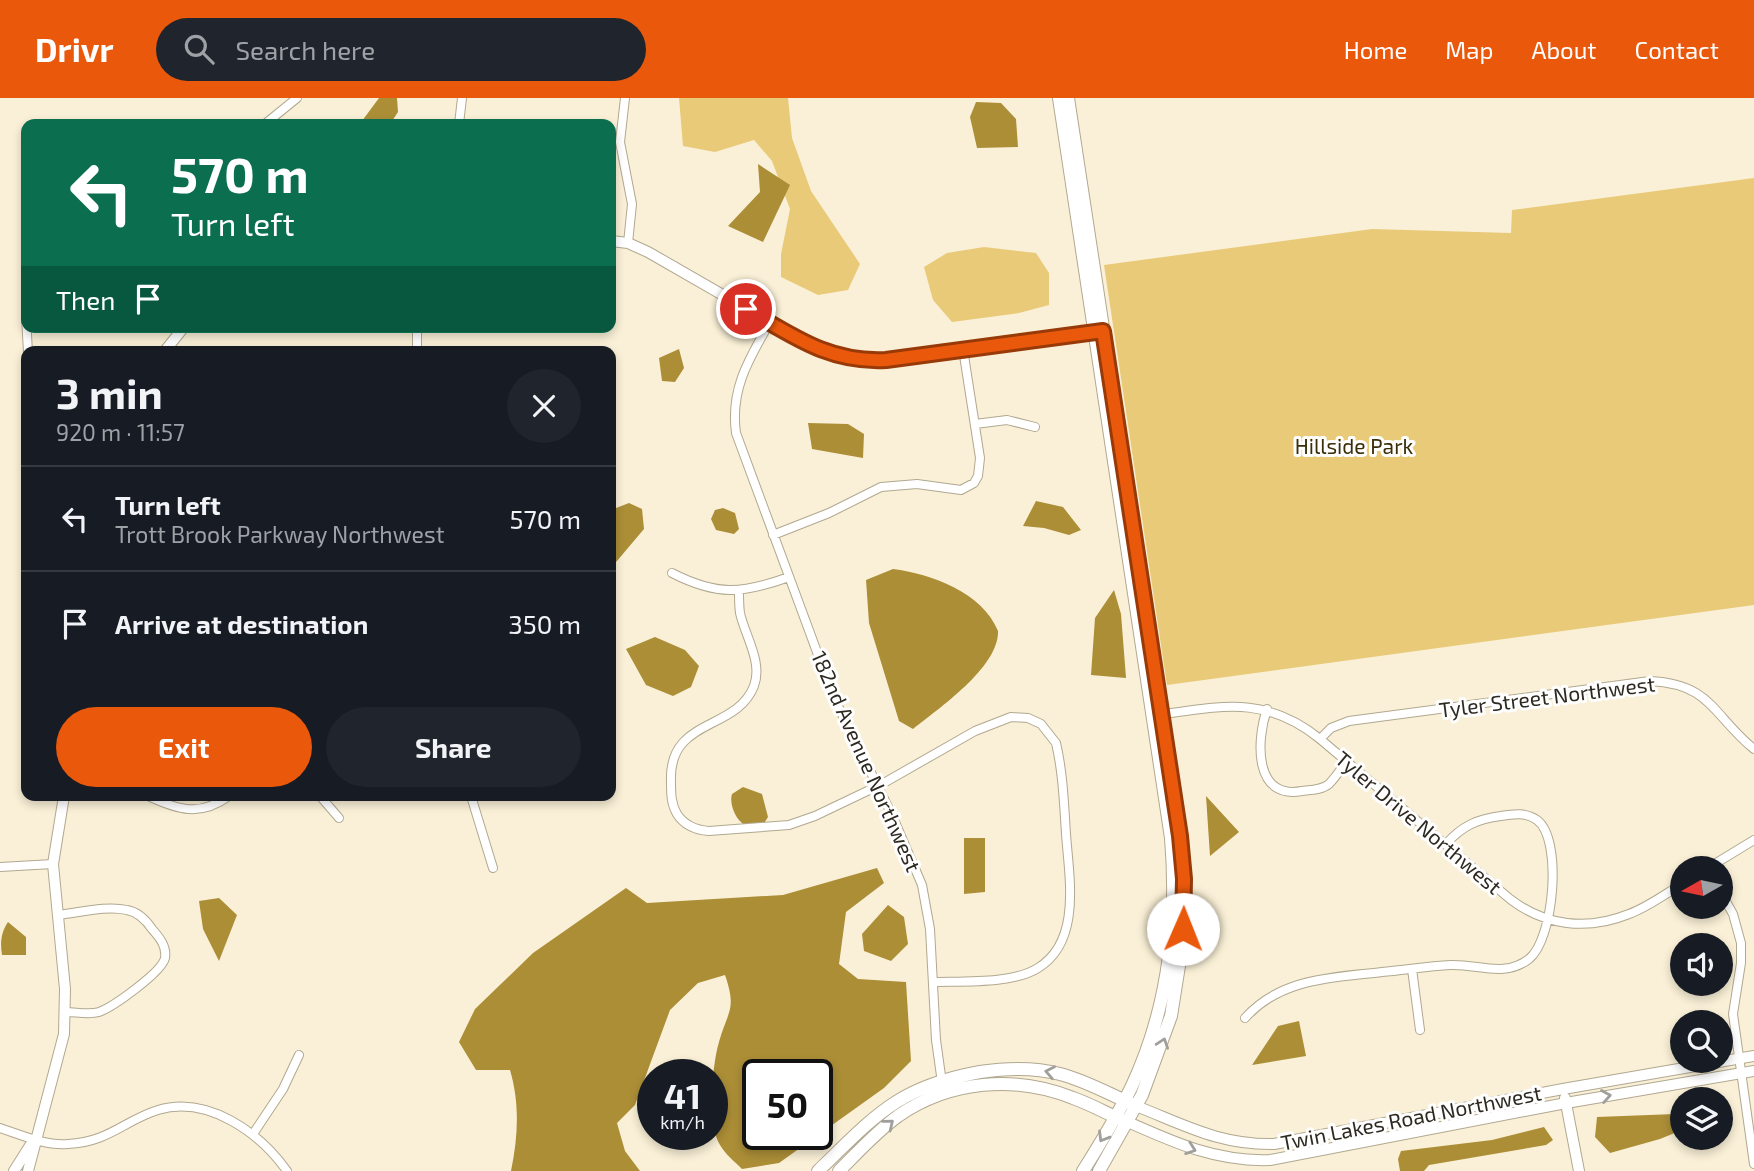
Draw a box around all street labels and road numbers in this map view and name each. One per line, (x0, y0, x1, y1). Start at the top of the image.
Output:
street label: 182nd Avenue Northwest (807, 647, 927, 875)
street label: Tyler Street Northwest (1438, 670, 1656, 722)
street label: Tyler Drive Northwest (1331, 745, 1507, 899)
street label: Twin Lakes Road Northwest (1279, 1079, 1543, 1155)

